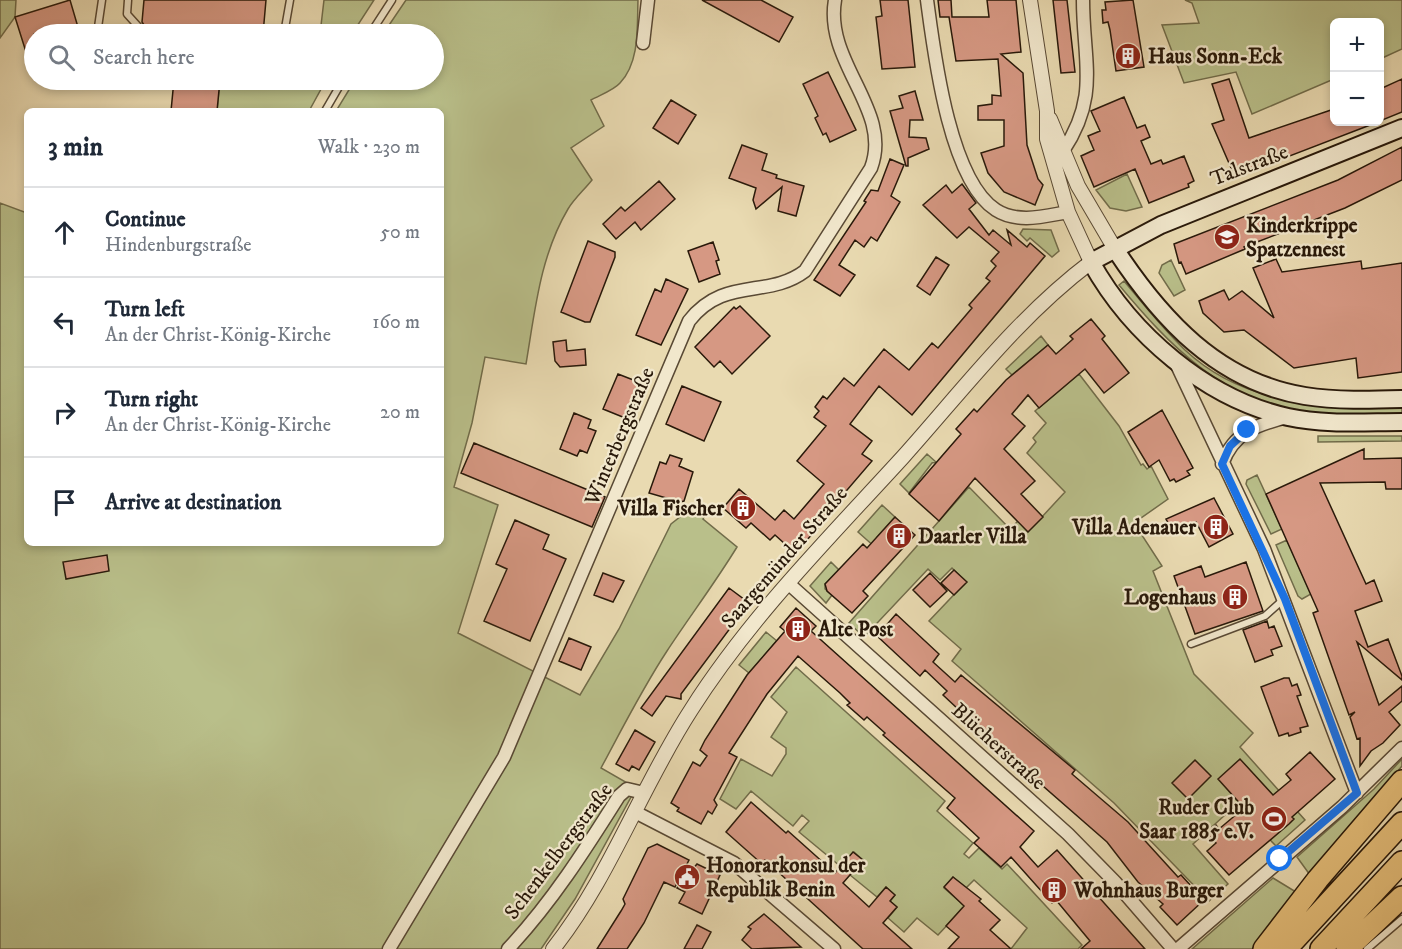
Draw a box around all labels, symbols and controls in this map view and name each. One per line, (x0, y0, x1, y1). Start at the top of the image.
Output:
map controls (1330, 18, 1384, 126)
button: + (1330, 18, 1384, 72)
search box (24, 24, 444, 90)
icon: search (45, 41, 78, 74)
building icon: Haus Sonn-Eck (1113, 41, 1143, 71)
text: Search here (93, 44, 195, 71)
place label: Haus Sonn-Eck (1148, 44, 1283, 70)
button: − (1330, 72, 1384, 126)
text: 3 min (48, 131, 103, 164)
text: Walk · 230 m (318, 135, 420, 160)
street label: Talstraße (1207, 139, 1292, 193)
text: Continue (105, 206, 186, 233)
place label: Kinderkrippe Spatzennest (1246, 213, 1358, 263)
icon: ahead (48, 216, 81, 249)
text: 50 m (380, 220, 420, 245)
school or university icon: Kinderkrippe Spatzennest (1212, 222, 1242, 252)
text: Hindenburgstraße (105, 233, 252, 258)
text: Turn left (105, 296, 185, 323)
icon: left (48, 306, 81, 339)
text: 160 m (372, 310, 420, 335)
text: An der Christ-König-Kirche (105, 323, 331, 348)
street label: Winterbergstraße (579, 363, 661, 510)
text: Turn right (105, 386, 198, 413)
icon: right (48, 396, 81, 429)
text: 20 m (380, 400, 420, 425)
text: An der Christ-König-Kirche (105, 413, 331, 438)
route end (1233, 416, 1259, 442)
street label: Saargemünder Straße (716, 481, 854, 634)
icon: arrive (48, 486, 81, 519)
text: Arrive at destination (105, 489, 282, 516)
building icon: Villa Fischer (728, 493, 758, 523)
place label: Villa Fischer (617, 496, 725, 522)
building icon: Villa Adenauer (1201, 512, 1231, 542)
place label: Villa Adenauer (1071, 515, 1197, 541)
building icon: Daarler Villa (884, 521, 914, 551)
place label: Daarler Villa (918, 524, 1028, 550)
building icon: Logenhaus (1220, 582, 1250, 612)
place label: Logenhaus (1124, 585, 1216, 611)
building icon: Alte Post (783, 614, 813, 644)
place label: Alte Post (817, 617, 894, 643)
street label: Blücherstraße (946, 698, 1051, 796)
street label: Schenkelbergstraße (499, 778, 619, 925)
place label: Ruder Club Saar 1885 e.V. (1139, 795, 1254, 845)
sports icon: Ruder Club Saar 1885 e.V. (1259, 804, 1289, 834)
route start (1266, 845, 1292, 871)
place label: Honorarkonsul der Republik Benin (706, 853, 867, 903)
public building icon: Honorarkonsul der Republik Benin (672, 862, 702, 892)
building icon: Wohnhaus Burger (1039, 875, 1069, 905)
place label: Wohnhaus Burger (1073, 878, 1225, 904)

